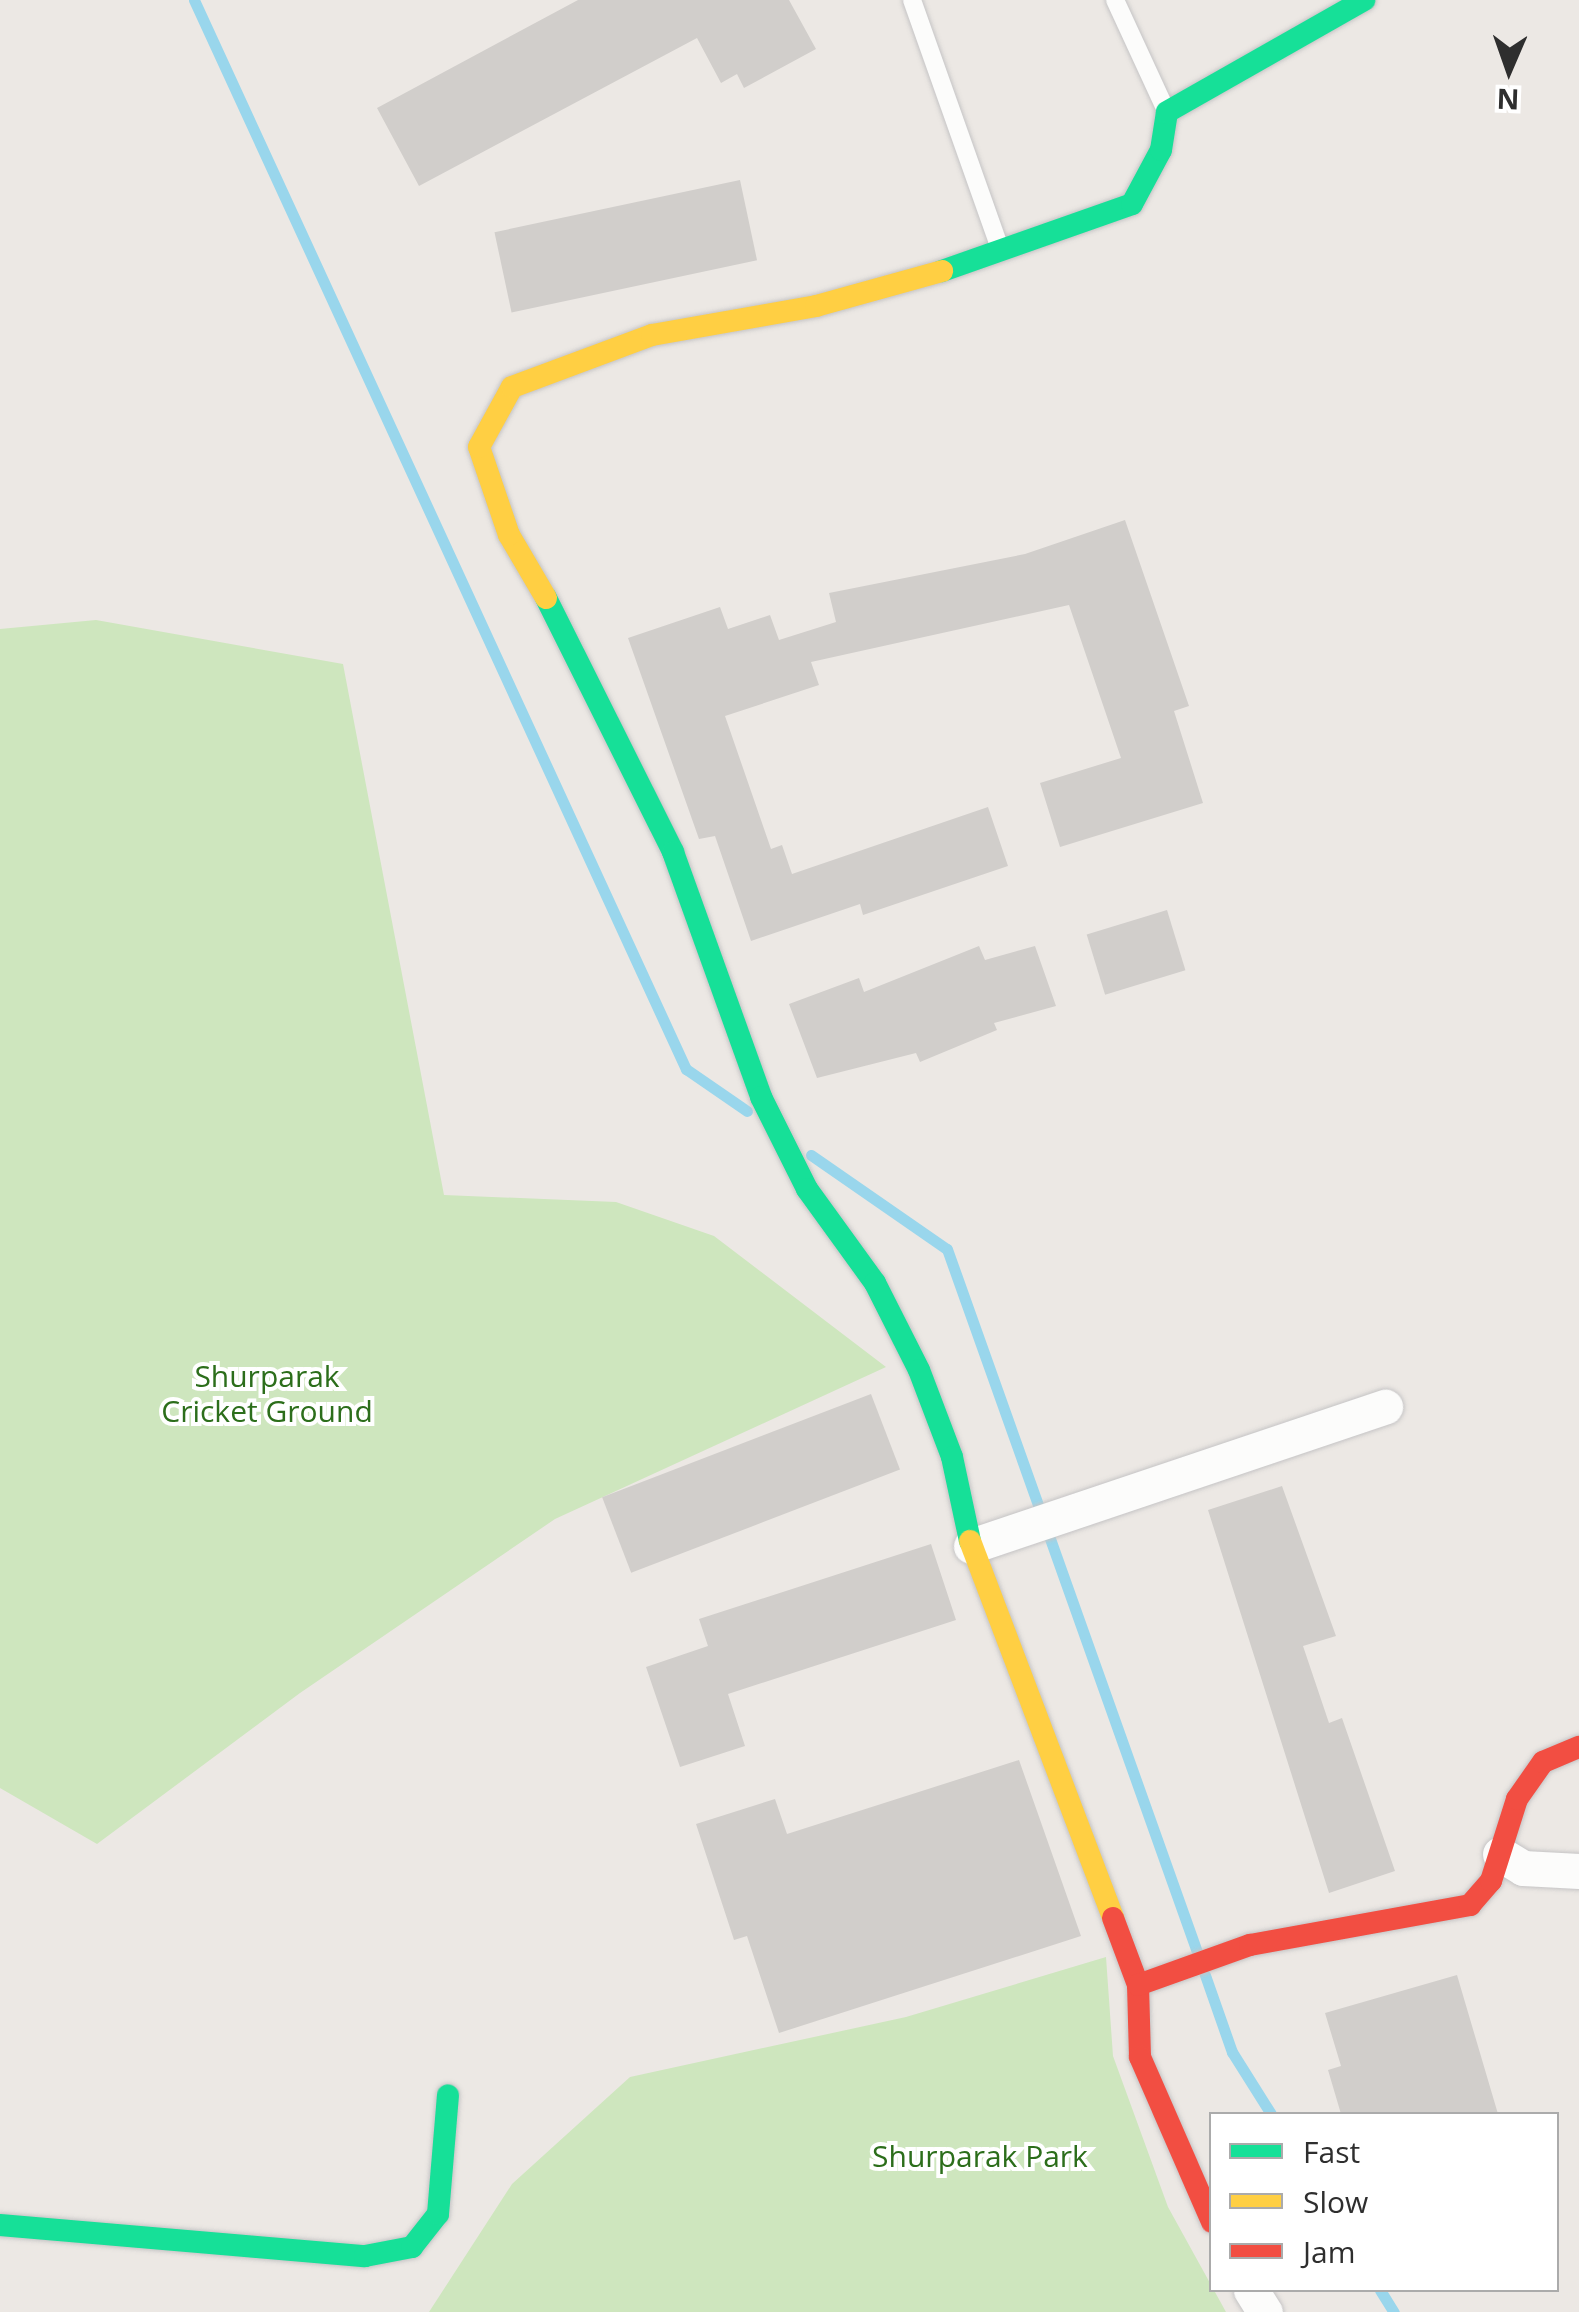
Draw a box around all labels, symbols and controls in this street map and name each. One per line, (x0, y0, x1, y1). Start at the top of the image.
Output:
north arrow (1459, 20, 1559, 120)
text: N (1496, 81, 1520, 119)
park label: Shurparak Cricket Ground (161, 1358, 373, 1428)
legend (1209, 2112, 1559, 2292)
text: Fast (1303, 2131, 1360, 2172)
park label: Shurparak Park (872, 2138, 1088, 2174)
text: Slow (1303, 2181, 1368, 2222)
text: Jam (1303, 2231, 1356, 2272)

